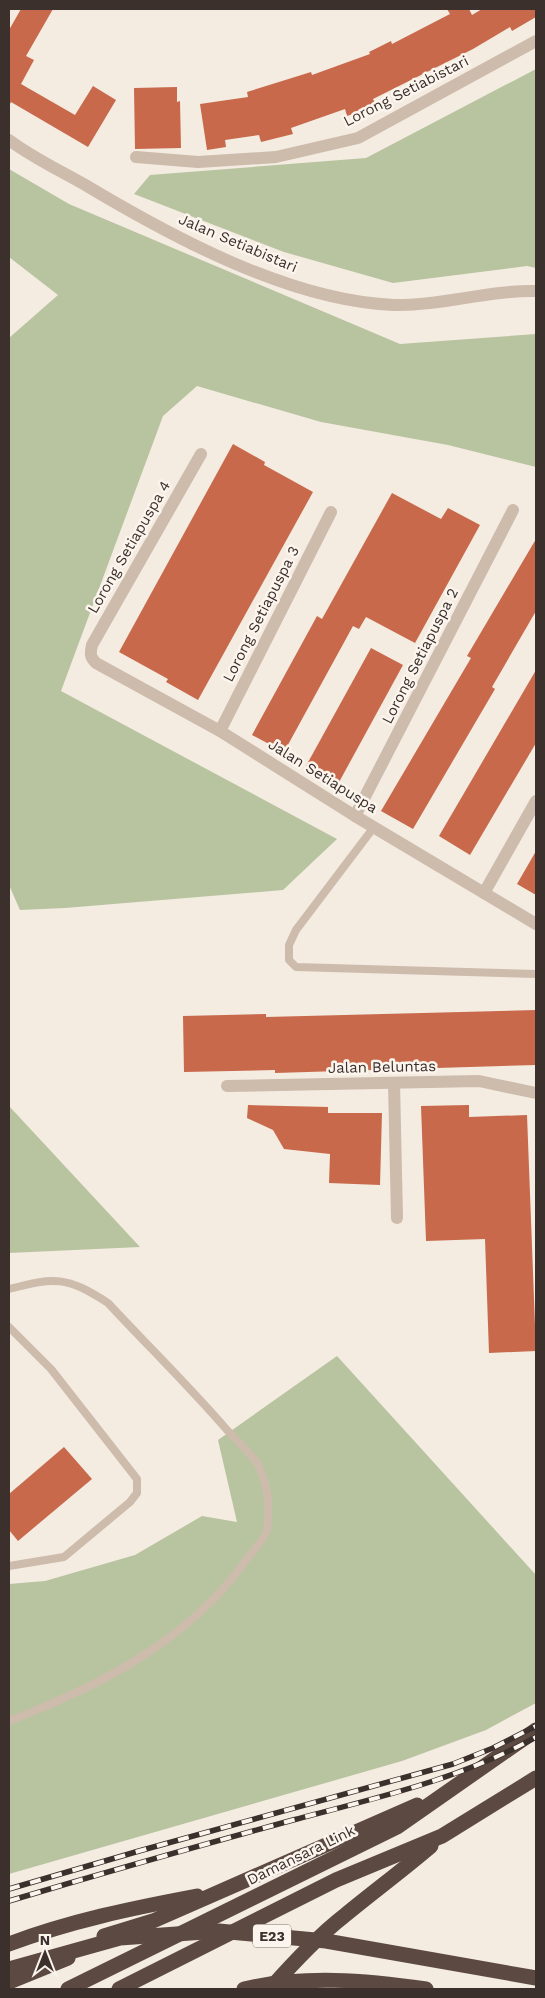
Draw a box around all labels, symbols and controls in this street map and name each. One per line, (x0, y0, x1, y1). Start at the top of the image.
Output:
street label: Lorong Setiabistari (340, 52, 472, 130)
street label: Jalan Setiabistari (176, 210, 300, 276)
street label: Lorong Setiapuspa 4 (84, 477, 174, 617)
street label: Lorong Setiapuspa 3 (219, 543, 303, 685)
street label: Lorong Setiapuspa 2 (378, 585, 462, 727)
street label: Jalan Setiapuspa (265, 735, 381, 817)
street label: Jalan Beluntas (328, 1057, 436, 1077)
street label: Damansara Link (244, 1821, 358, 1889)
road number: E23 (253, 1924, 291, 1948)
north arrow (20, 1928, 70, 1978)
text: N (40, 1932, 50, 1948)

